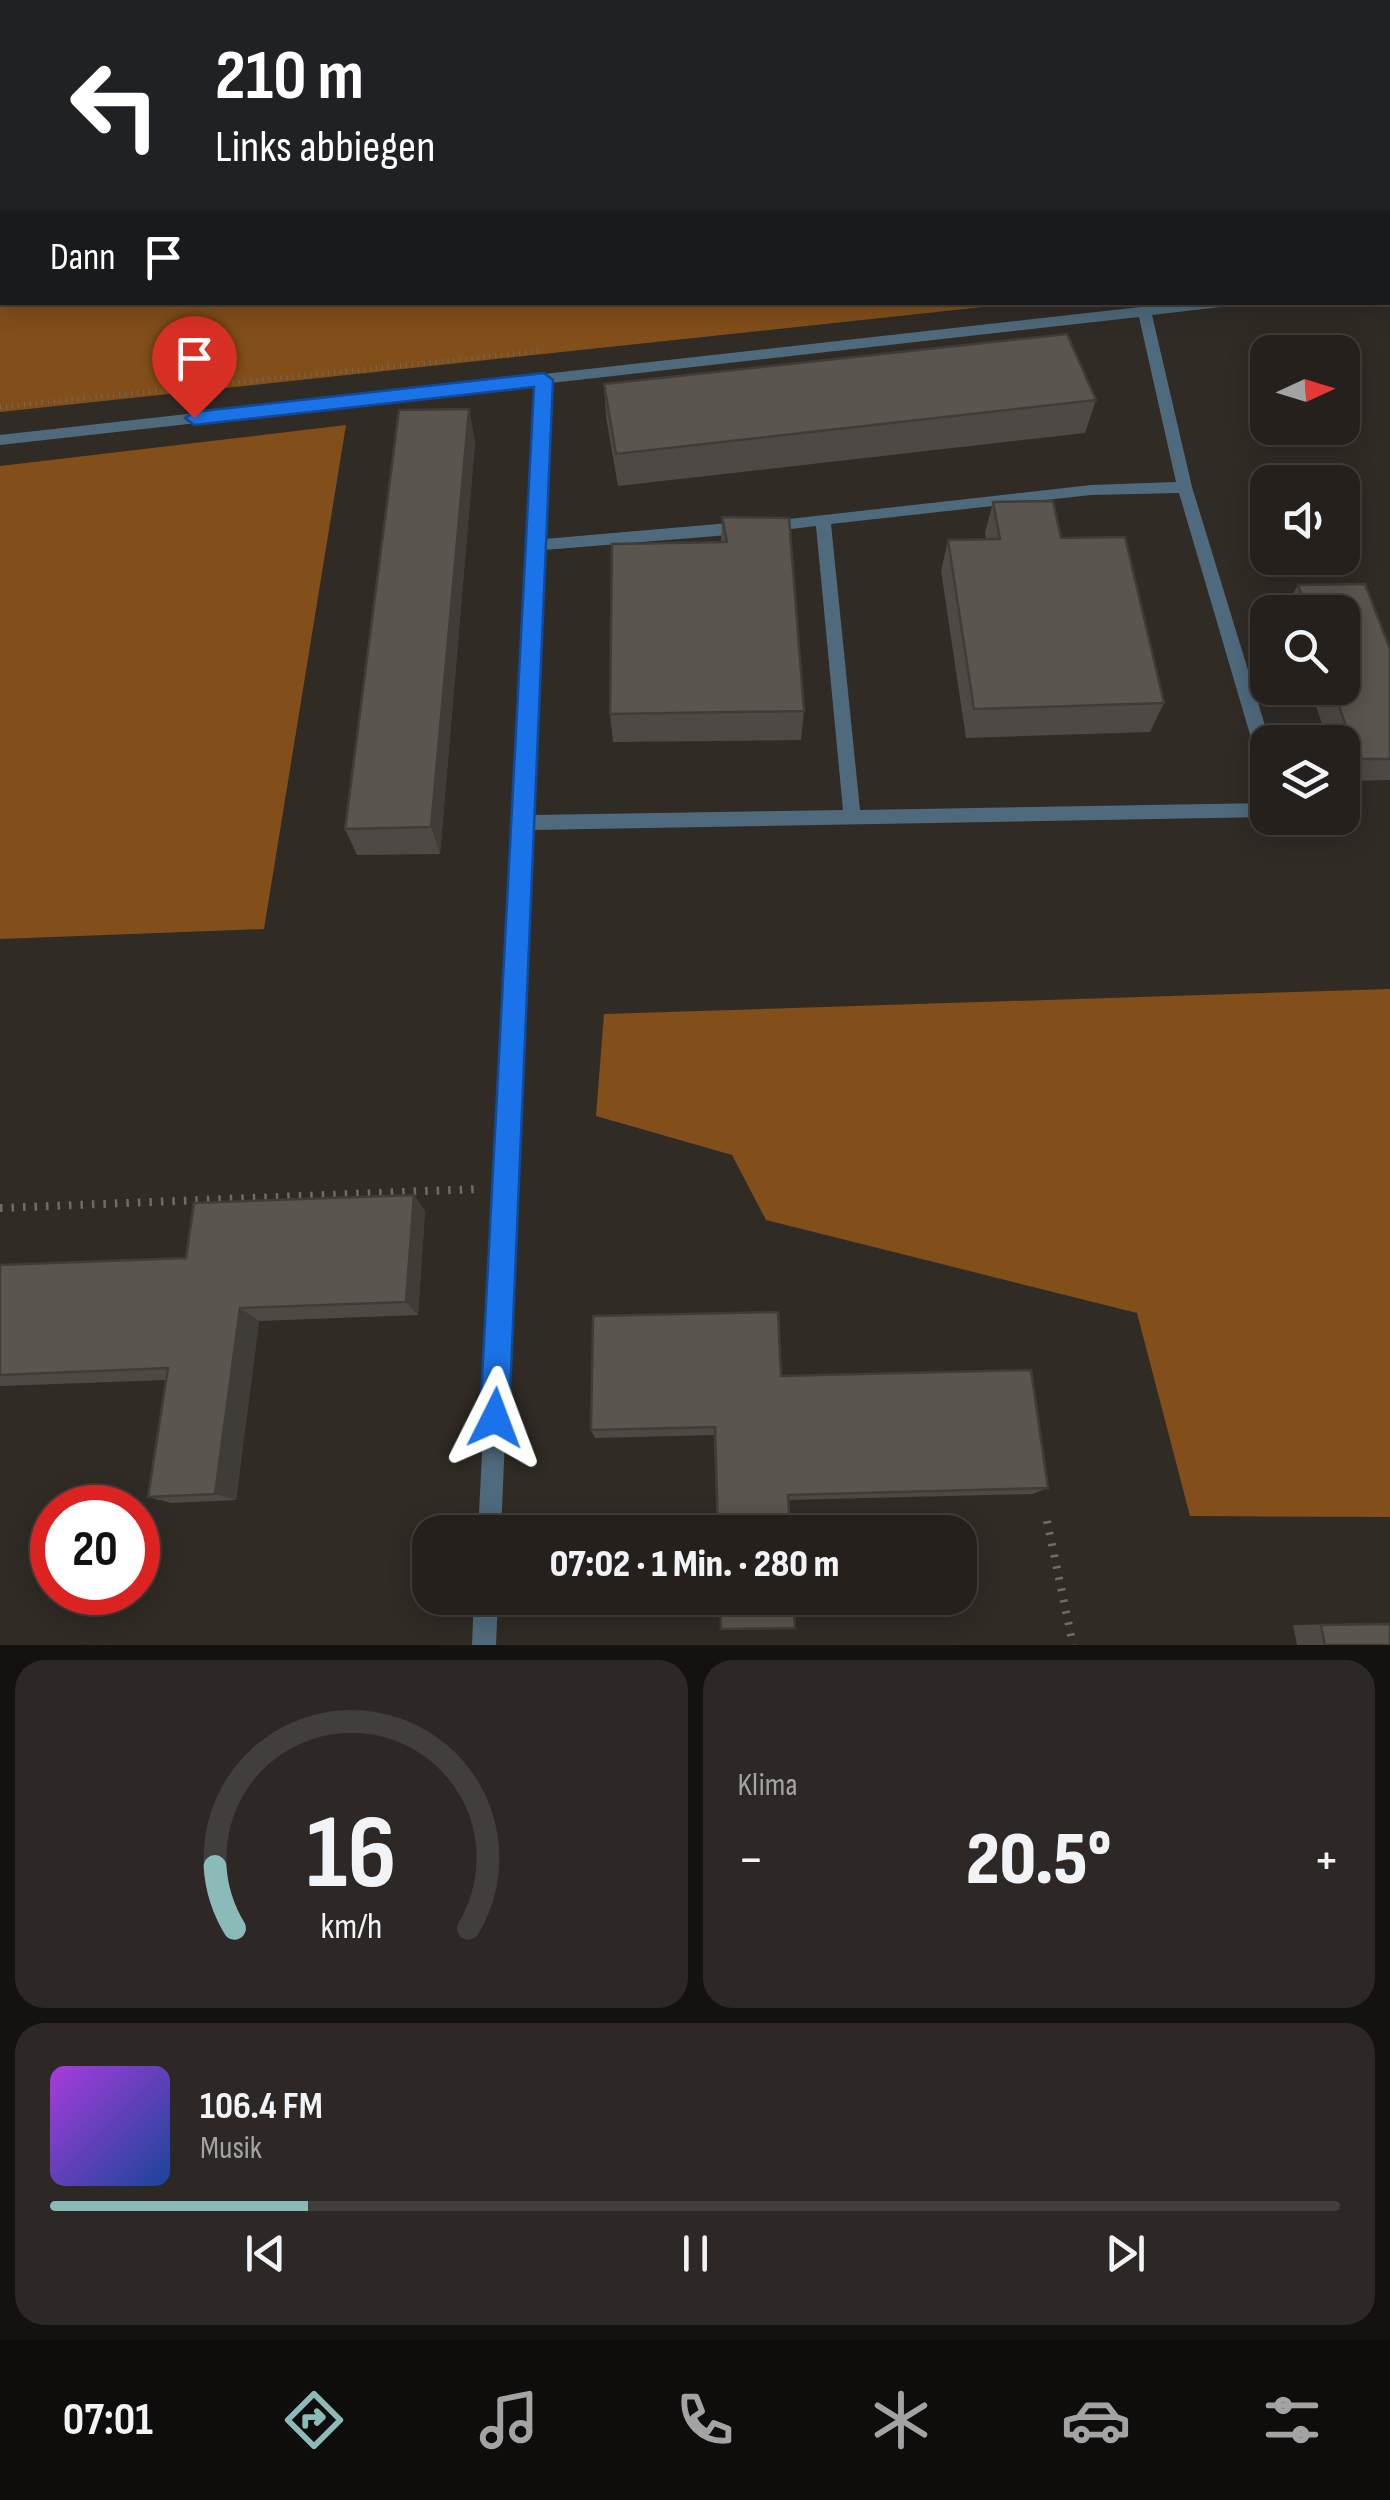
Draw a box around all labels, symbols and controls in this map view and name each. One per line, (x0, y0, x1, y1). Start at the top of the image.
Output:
text: 210 m (215, 35, 364, 119)
icon: left (50, 40, 180, 170)
text: Links abbiegen (215, 120, 435, 175)
icon: arrive (136, 230, 191, 285)
text: Dann (50, 235, 116, 280)
pin (152, 316, 237, 419)
icon: arrive (167, 331, 222, 386)
north arrow (1250, 335, 1360, 445)
map controls (1250, 335, 1360, 835)
button: sound (1250, 465, 1360, 575)
button: search (1250, 595, 1360, 705)
button: layers (1250, 725, 1360, 835)
position arrow (443, 1366, 547, 1470)
speed limit sign: 20 (30, 1485, 160, 1615)
text: 07:02 · 1 Min. · 280 m (550, 1542, 839, 1587)
text: Klima (738, 1766, 798, 1805)
text: 16 (306, 1792, 396, 1917)
text: 20.5° (966, 1815, 1112, 1906)
text: − (738, 1827, 764, 1894)
text: + (1313, 1827, 1340, 1894)
text: km/h (320, 1906, 382, 1949)
text: 106.4 FM (200, 2084, 323, 2129)
text: Musik (200, 2129, 262, 2168)
icon: previous (238, 2226, 293, 2281)
icon: pause (668, 2226, 723, 2281)
icon: next (1098, 2226, 1153, 2281)
icon: directions (279, 2385, 349, 2455)
icon: music (474, 2385, 544, 2455)
icon: phone (670, 2385, 740, 2455)
icon: climate (866, 2385, 936, 2455)
icon: car (1061, 2385, 1131, 2455)
icon: filters (1257, 2385, 1327, 2455)
text: 07:01 (63, 2393, 153, 2448)

